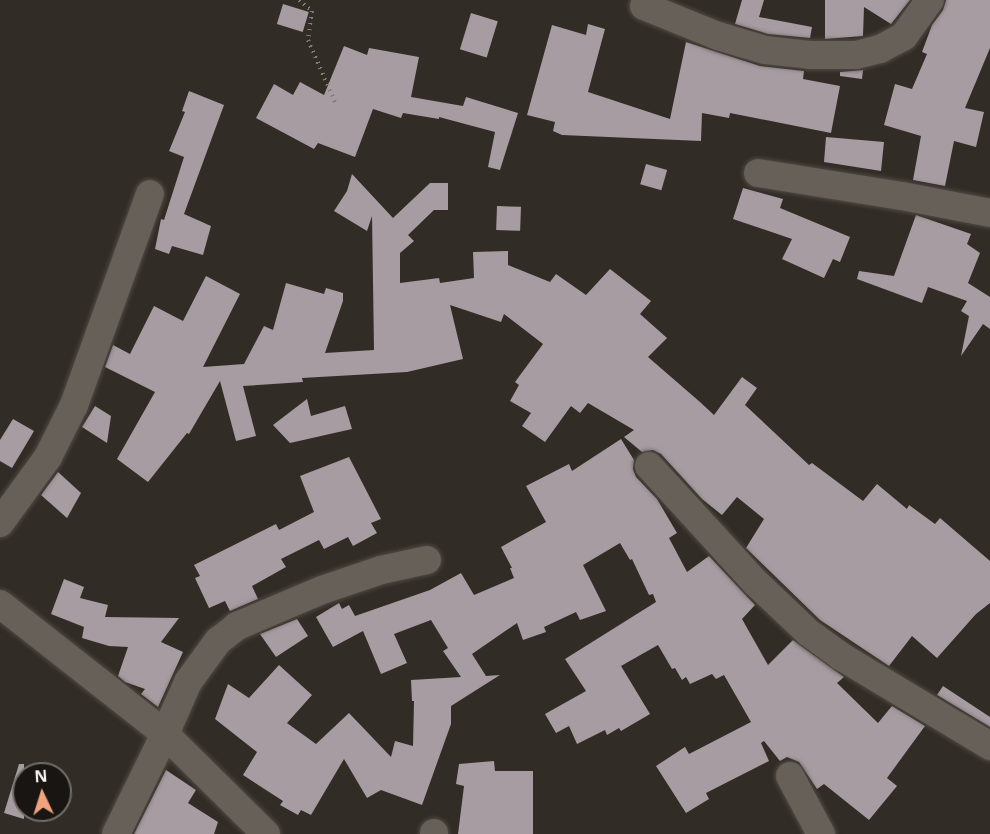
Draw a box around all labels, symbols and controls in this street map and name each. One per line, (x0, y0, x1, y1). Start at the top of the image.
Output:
north arrow (12, 762, 72, 822)
text: N (34, 765, 48, 787)

